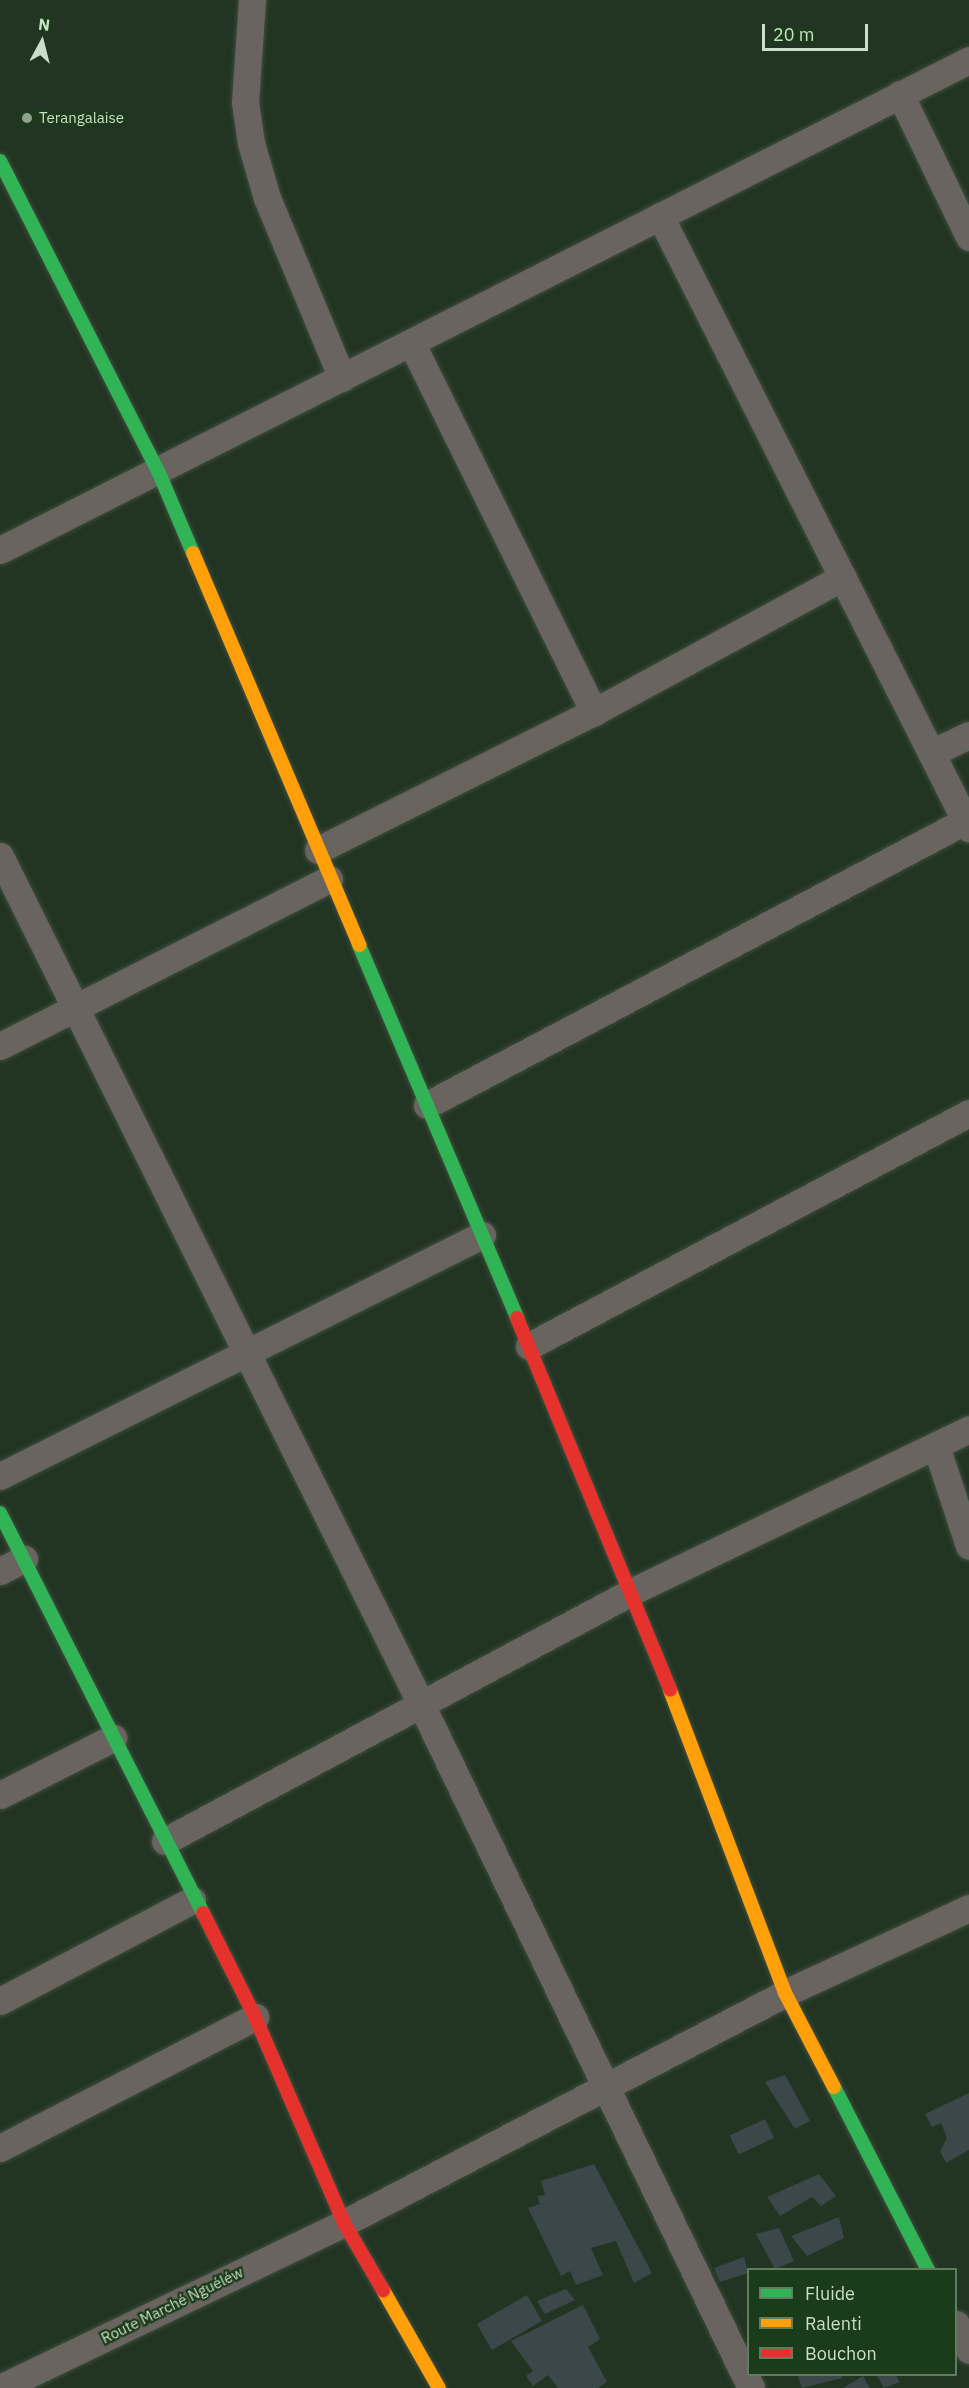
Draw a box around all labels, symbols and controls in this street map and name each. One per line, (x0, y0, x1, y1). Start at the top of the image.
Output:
north arrow (12, 12, 72, 72)
scale bar (765, 12, 872, 50)
text: N (37, 14, 51, 35)
text: 20 m (773, 23, 815, 46)
place label: Terangalaise (39, 109, 124, 127)
marker: Terangalaise (20, 111, 34, 125)
street label: Route Marché Nguéléw (98, 2263, 246, 2347)
legend (747, 2268, 957, 2376)
text: Fluide (805, 2282, 855, 2305)
text: Ralenti (805, 2312, 862, 2335)
text: Bouchon (805, 2342, 877, 2365)

